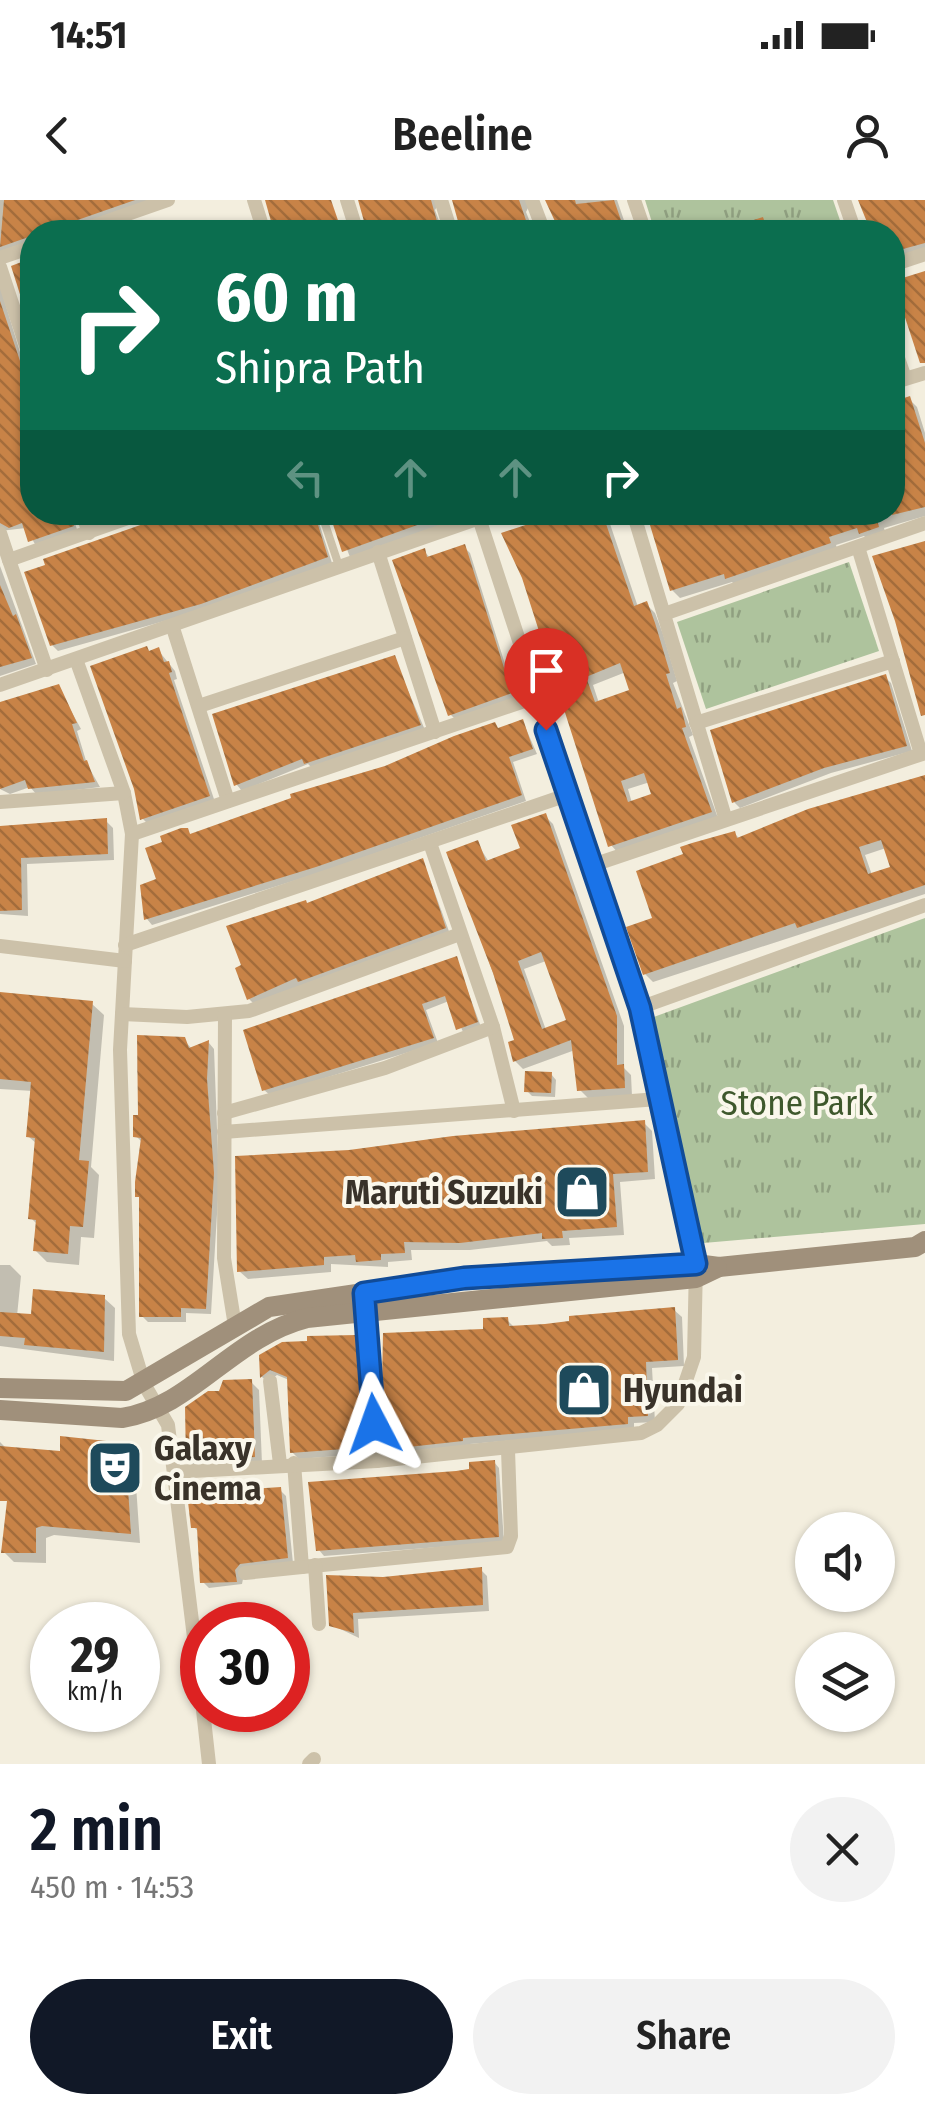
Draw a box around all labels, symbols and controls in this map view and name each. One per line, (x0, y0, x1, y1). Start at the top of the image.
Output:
text: 14:51 (50, 12, 127, 58)
icon: back (30, 108, 85, 163)
text: Beeline (392, 108, 533, 162)
icon: person (840, 108, 895, 163)
text: 60 m (215, 256, 358, 340)
icon: right (50, 260, 180, 390)
text: Shipra Path (215, 341, 425, 395)
icon: left (278, 450, 333, 505)
icon: ahead (383, 450, 438, 505)
icon: ahead (488, 450, 543, 505)
icon: right (593, 450, 648, 505)
pin (504, 628, 589, 731)
icon: arrive (519, 643, 574, 698)
park label: Stone Park (721, 1082, 874, 1124)
shop icon: Maruti Suzuki (552, 1162, 612, 1222)
place label: Maruti Suzuki (345, 1171, 543, 1213)
shop icon: Hyundai (554, 1360, 614, 1420)
place label: Hyundai (623, 1369, 743, 1411)
position arrow (322, 1372, 426, 1476)
place label: Galaxy Cinema (154, 1427, 262, 1509)
theatre icon: Galaxy Cinema (85, 1438, 145, 1498)
map controls (795, 1512, 895, 1732)
button: sound (795, 1512, 895, 1612)
speed limit sign: 30 (180, 1602, 310, 1732)
text: 29 (71, 1625, 119, 1685)
button: layers (795, 1632, 895, 1732)
text: km/h (67, 1677, 123, 1707)
text: 2 min (30, 1794, 163, 1866)
button: close (790, 1797, 895, 1902)
text: 450 m · 14:53 (30, 1868, 194, 1906)
button: Exit (30, 1979, 453, 2094)
button: Share (473, 1979, 895, 2094)

